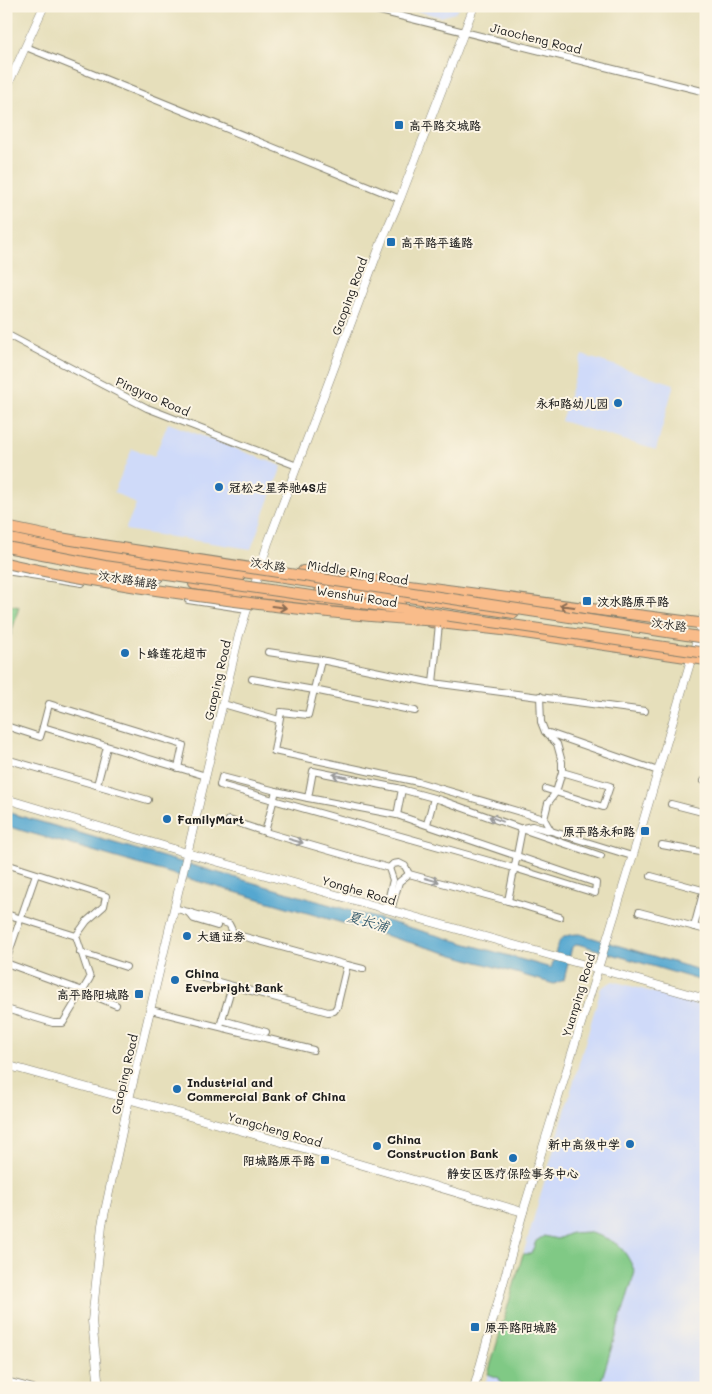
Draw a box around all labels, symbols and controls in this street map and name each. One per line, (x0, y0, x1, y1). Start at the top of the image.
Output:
street label: Jiaocheng Road (489, 19, 584, 57)
place label: 高平路交城路 (409, 117, 481, 133)
marker: 高平路交城路 (393, 119, 405, 131)
place label: 高平路平遥路 (401, 234, 473, 250)
marker: 高平路平遥路 (385, 236, 397, 248)
street label: Gaoping Road (327, 254, 371, 337)
street label: Pingyao Road (114, 373, 193, 420)
place label: 永和路幼儿园 (536, 395, 608, 411)
marker: 永和路幼儿园 (612, 397, 624, 409)
place label: 冠松之星奔驰4S店 (229, 479, 328, 495)
marker: 冠松之星奔驰4S店 (213, 481, 225, 493)
street label: 汶水路 (249, 553, 287, 575)
street label: Middle Ring Road (307, 556, 410, 588)
street label: 汶水路辅路 (97, 566, 159, 592)
street label: Wenshui Road (316, 582, 399, 610)
place label: 汶水路原平路 (597, 593, 669, 609)
marker: 汶水路原平路 (581, 595, 593, 607)
one-way arrow (559, 600, 575, 610)
one-way arrow (270, 602, 286, 612)
street label: 汶水路 (650, 614, 688, 634)
street label: Gaoping Road (200, 638, 234, 722)
place label: 卜蜂莲花超市 (135, 645, 207, 661)
marker: 卜蜂莲花超市 (119, 647, 131, 659)
one-way arrow (332, 771, 348, 780)
place label: FamilyMart (177, 811, 244, 827)
marker: FamilyMart (161, 813, 173, 825)
one-way arrow (489, 814, 504, 823)
place label: 原平路永和路 (563, 823, 635, 839)
marker: 原平路永和路 (639, 825, 651, 837)
one-way arrow (287, 837, 303, 846)
street label: Yonghe Road (320, 872, 398, 908)
one-way arrow (423, 876, 439, 885)
water label: 夏长浦 (345, 906, 393, 936)
place label: 大通证券 (197, 928, 246, 944)
marker: 大通证券 (181, 930, 193, 942)
street label: Yuanping Road (558, 951, 598, 1039)
place label: China Everbright Bank (185, 965, 283, 995)
marker: China Everbright Bank (169, 974, 181, 986)
place label: 高平路阳城路 (57, 986, 129, 1002)
marker: 高平路阳城路 (133, 988, 145, 1000)
street label: Gaoping Road (107, 1032, 141, 1116)
place label: Industrial and Commercial Bank of China (187, 1074, 346, 1104)
marker: Industrial and Commercial Bank of China (171, 1083, 183, 1095)
street label: Yangcheng Road (226, 1108, 324, 1150)
place label: China Construction Bank (387, 1131, 498, 1161)
place label: 新中高级中学 (548, 1136, 620, 1152)
marker: 新中高级中学 (624, 1138, 636, 1150)
marker: China Construction Bank (371, 1140, 383, 1152)
place label: 阳城路原平路 (243, 1152, 315, 1168)
marker: 静安区医疗保险事务中心 (507, 1152, 519, 1164)
marker: 阳城路原平路 (319, 1154, 331, 1166)
place label: 静安区医疗保险事务中心 (447, 1165, 579, 1181)
place label: 原平路阳城路 (485, 1319, 557, 1335)
marker: 原平路阳城路 (469, 1321, 481, 1333)

